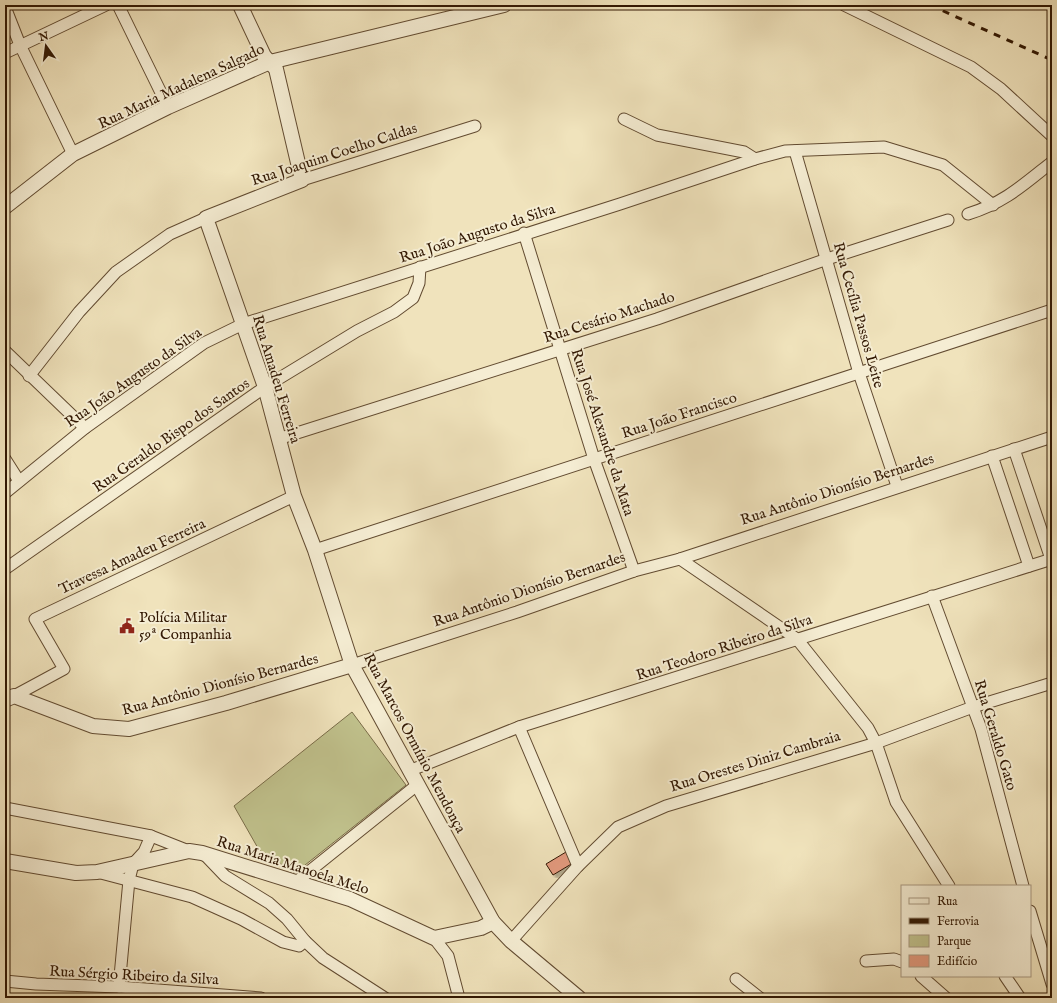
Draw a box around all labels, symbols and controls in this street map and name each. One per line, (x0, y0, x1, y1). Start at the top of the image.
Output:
north arrow (26, 26, 66, 66)
text: N (37, 29, 51, 45)
street label: Rua Maria Madalena Salgado (95, 39, 267, 133)
street label: Rua Joaquim Coelho Caldas (249, 119, 420, 190)
street label: Rua João Augusto da Silva (397, 199, 558, 268)
street label: Rua Cecília Passos Leite (829, 240, 888, 390)
street label: Rua Cesário Machado (541, 287, 677, 348)
street label: Rua Amadeu Ferreira (248, 313, 305, 446)
street label: Rua João Augusto da Silva (61, 323, 206, 432)
street label: Rua José Alexandre da Mata (567, 346, 639, 519)
street label: Rua Geraldo Bispo dos Santos (89, 374, 253, 497)
street label: Rua João Francisco (619, 388, 739, 443)
street label: Rua Antônio Dionísio Bernardes (738, 449, 936, 530)
street label: Travessa Amadeu Ferreira (56, 514, 209, 599)
street label: Rua Antônio Dionísio Bernardes (430, 548, 628, 631)
place label: Polícia Militar 59ª Companhia (139, 608, 232, 644)
street label: Rua Teodoro Ribeiro da Silva (634, 610, 815, 685)
public building icon: Polícia Militar 59ª Companhia (118, 617, 136, 635)
street label: Rua Antônio Dionísio Bernardes (120, 649, 320, 720)
street label: Rua Marcos Ormínio Mendonça (359, 650, 470, 837)
street label: Rua Geraldo Gato (970, 678, 1021, 793)
street label: Rua Orestes Diniz Cambraia (668, 726, 843, 796)
street label: Rua Maria Manoela Melo (214, 832, 371, 899)
legend (901, 885, 1031, 977)
text: Rua (937, 894, 958, 909)
text: Ferrovia (937, 914, 980, 929)
text: Parque (937, 934, 972, 950)
text: Edifício (937, 954, 978, 969)
street label: Rua Sérgio Ribeiro da Silva (49, 962, 220, 989)

